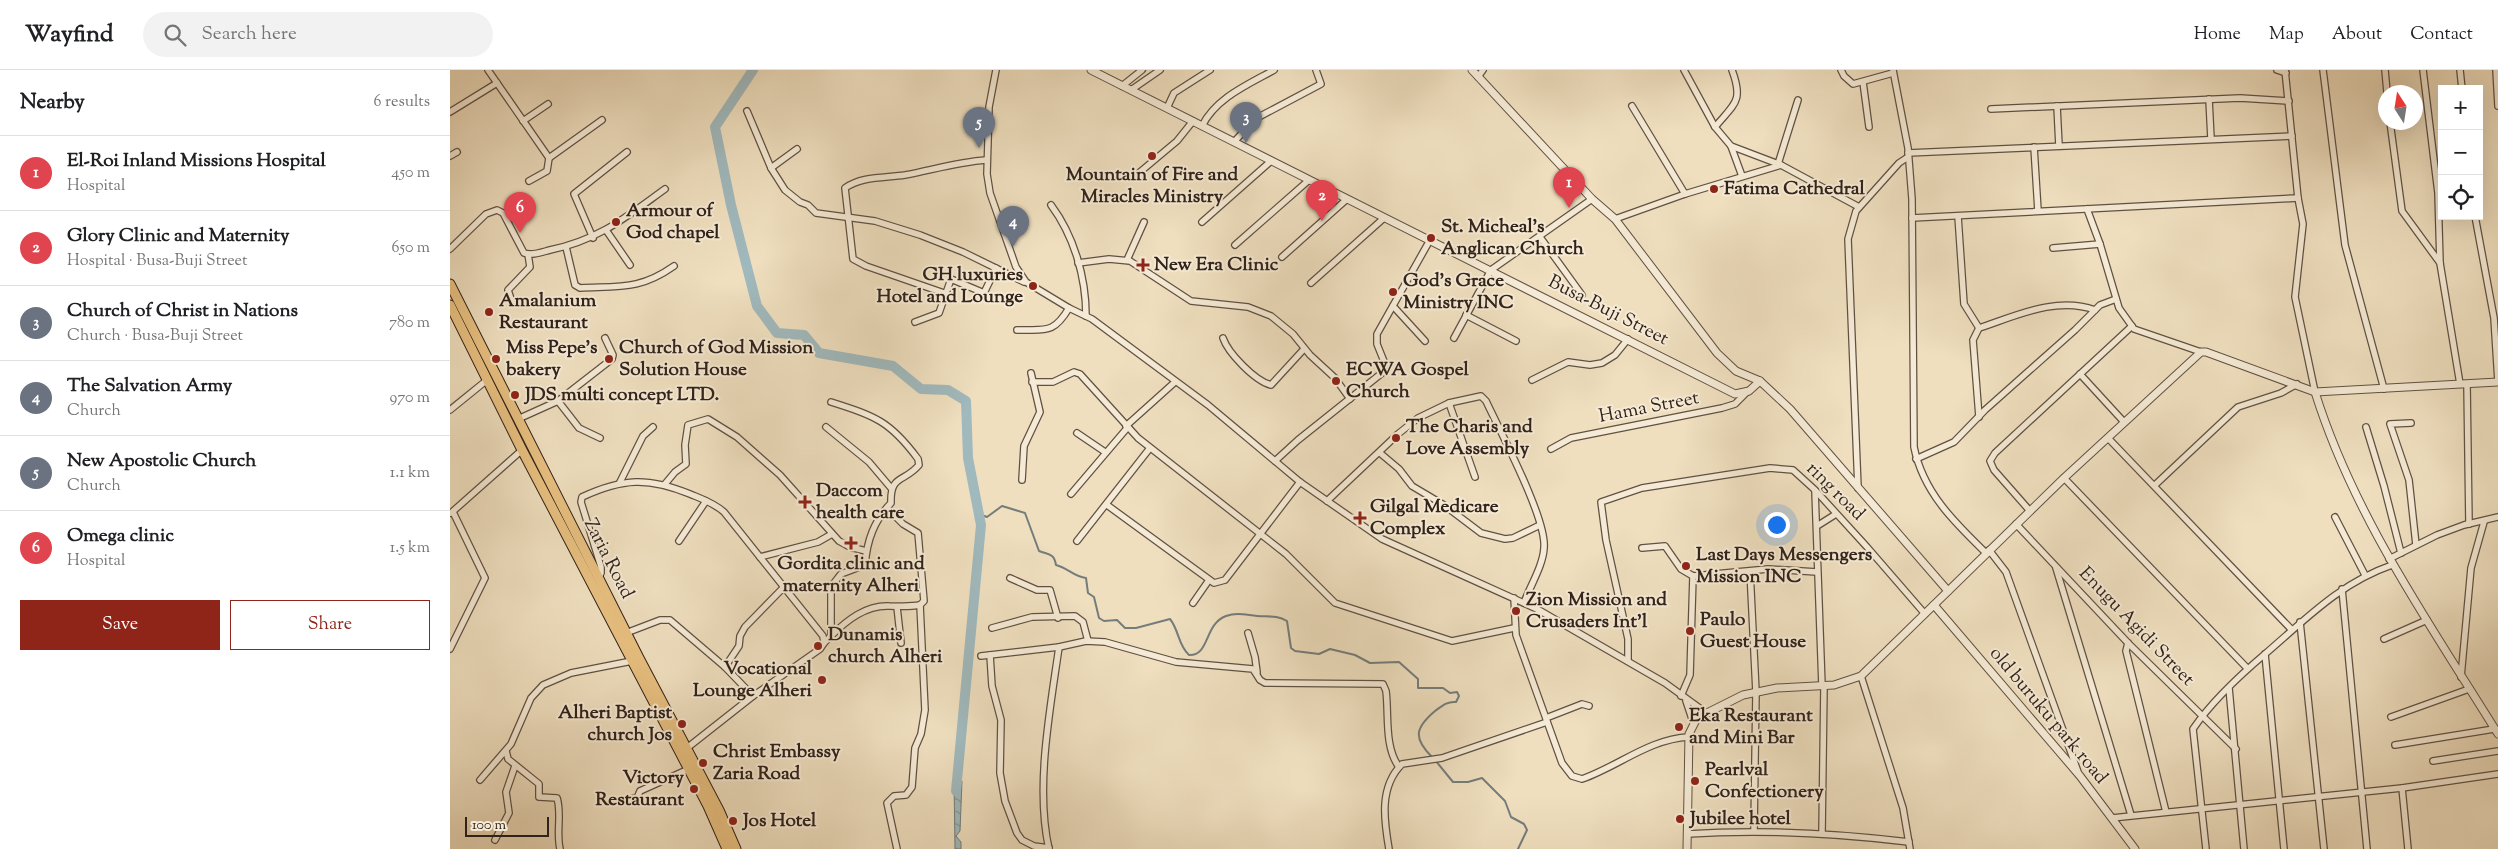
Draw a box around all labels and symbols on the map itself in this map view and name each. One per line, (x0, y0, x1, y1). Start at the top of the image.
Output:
north arrow (2378, 85, 2423, 130)
pin: 3 (1230, 102, 1262, 143)
pin: 5 (963, 107, 995, 148)
marker: Mountain of Fire and Miracles Ministry (1146, 150, 1158, 162)
place label: Mountain of Fire and Miracles Ministry (1066, 162, 1239, 211)
pin: 1 (1553, 167, 1585, 208)
place label: Fatima Cathedral (1724, 176, 1866, 203)
pin: 2 (1306, 180, 1338, 221)
marker: Fatima Cathedral (1708, 183, 1720, 195)
pin: 6 (504, 192, 536, 233)
place label: Armour of God chapel (626, 198, 720, 247)
pin: 4 (997, 206, 1029, 247)
place label: St. Micheal's Anglican Church (1441, 214, 1585, 263)
marker: Armour of God chapel (610, 216, 622, 228)
marker: St. Micheal's Anglican Church (1425, 232, 1437, 244)
place label: New Era Clinic (1154, 252, 1279, 279)
marker: New Era Clinic (1136, 258, 1150, 272)
place label: GH luxuries Hotel and Lounge (877, 262, 1024, 311)
place label: God's Grace Ministry INC (1403, 268, 1514, 317)
street label: Busa-Buji Street (1543, 269, 1673, 353)
marker: GH luxuries Hotel and Lounge (1027, 280, 1039, 292)
marker: God's Grace Ministry INC (1387, 286, 1399, 298)
place label: Amalanium Restaurant (499, 288, 596, 337)
marker: Amalanium Restaurant (483, 306, 495, 318)
place label: Miss Pepe's bakery (505, 335, 598, 384)
place label: Church of God Mission Solution House (619, 335, 814, 384)
marker: Miss Pepe's bakery (490, 353, 502, 365)
marker: Church of God Mission Solution House (603, 353, 615, 365)
place label: ECWA Gospel Church (1346, 357, 1469, 406)
marker: ECWA Gospel Church (1330, 375, 1342, 387)
place label: JDS multi concept LTD. (523, 382, 719, 409)
street label: Hama Street (1597, 385, 1702, 431)
marker: JDS multi concept LTD. (509, 389, 521, 401)
place label: The Charis and Love Assembly (1406, 414, 1533, 463)
marker: The Charis and Love Assembly (1390, 432, 1402, 444)
street label: ring road (1799, 456, 1871, 528)
place label: Daccom health care (816, 478, 905, 527)
place label: Gilgal Medicare Complex (1370, 494, 1499, 543)
marker: Daccom health care (798, 495, 812, 509)
marker: Gilgal Medicare Complex (1354, 512, 1366, 524)
your location (1764, 512, 1790, 538)
street label: Zaria Road (576, 514, 640, 604)
marker: Gordita clinic and maternity Alheri (844, 536, 858, 550)
place label: Last Days Messengers Mission INC (1696, 542, 1873, 591)
place label: Gordita clinic and maternity Alheri (777, 551, 925, 600)
marker: Last Days Messengers Mission INC (1680, 560, 1692, 572)
street label: Enugu Agidi Street (2072, 561, 2200, 693)
place label: Zion Mission and Crusaders Int'l (1526, 587, 1667, 636)
marker: Zion Mission and Crusaders Int'l (1510, 605, 1522, 617)
place label: Paulo Guest House (1700, 607, 1806, 656)
place label: Dunamis church Alheri (828, 622, 943, 671)
marker: Paulo Guest House (1684, 625, 1696, 637)
marker: Dunamis church Alheri (812, 640, 824, 652)
street label: old buruku park road (1982, 642, 2114, 791)
place label: Vocational Lounge Alheri (693, 656, 813, 705)
marker: Vocational Lounge Alheri (816, 674, 828, 686)
place label: Alheri Baptist church Jos (558, 700, 673, 749)
place label: Eka Restaurant and Mini Bar (1689, 703, 1813, 752)
marker: Alheri Baptist church Jos (676, 718, 688, 730)
marker: Eka Restaurant and Mini Bar (1673, 721, 1685, 733)
place label: Christ Embassy Zaria Road (713, 739, 841, 788)
marker: Christ Embassy Zaria Road (697, 757, 709, 769)
place label: Pearlval Confectionery (1705, 757, 1824, 806)
place label: Victory Restaurant (595, 765, 685, 814)
marker: Pearlval Confectionery (1689, 775, 1701, 787)
marker: Victory Restaurant (688, 783, 700, 795)
place label: Jubilee hotel (1688, 806, 1791, 833)
place label: Jos Hotel (741, 808, 817, 835)
marker: Jubilee hotel (1674, 813, 1686, 825)
scale bar (465, 814, 549, 837)
marker: Jos Hotel (727, 815, 739, 827)

